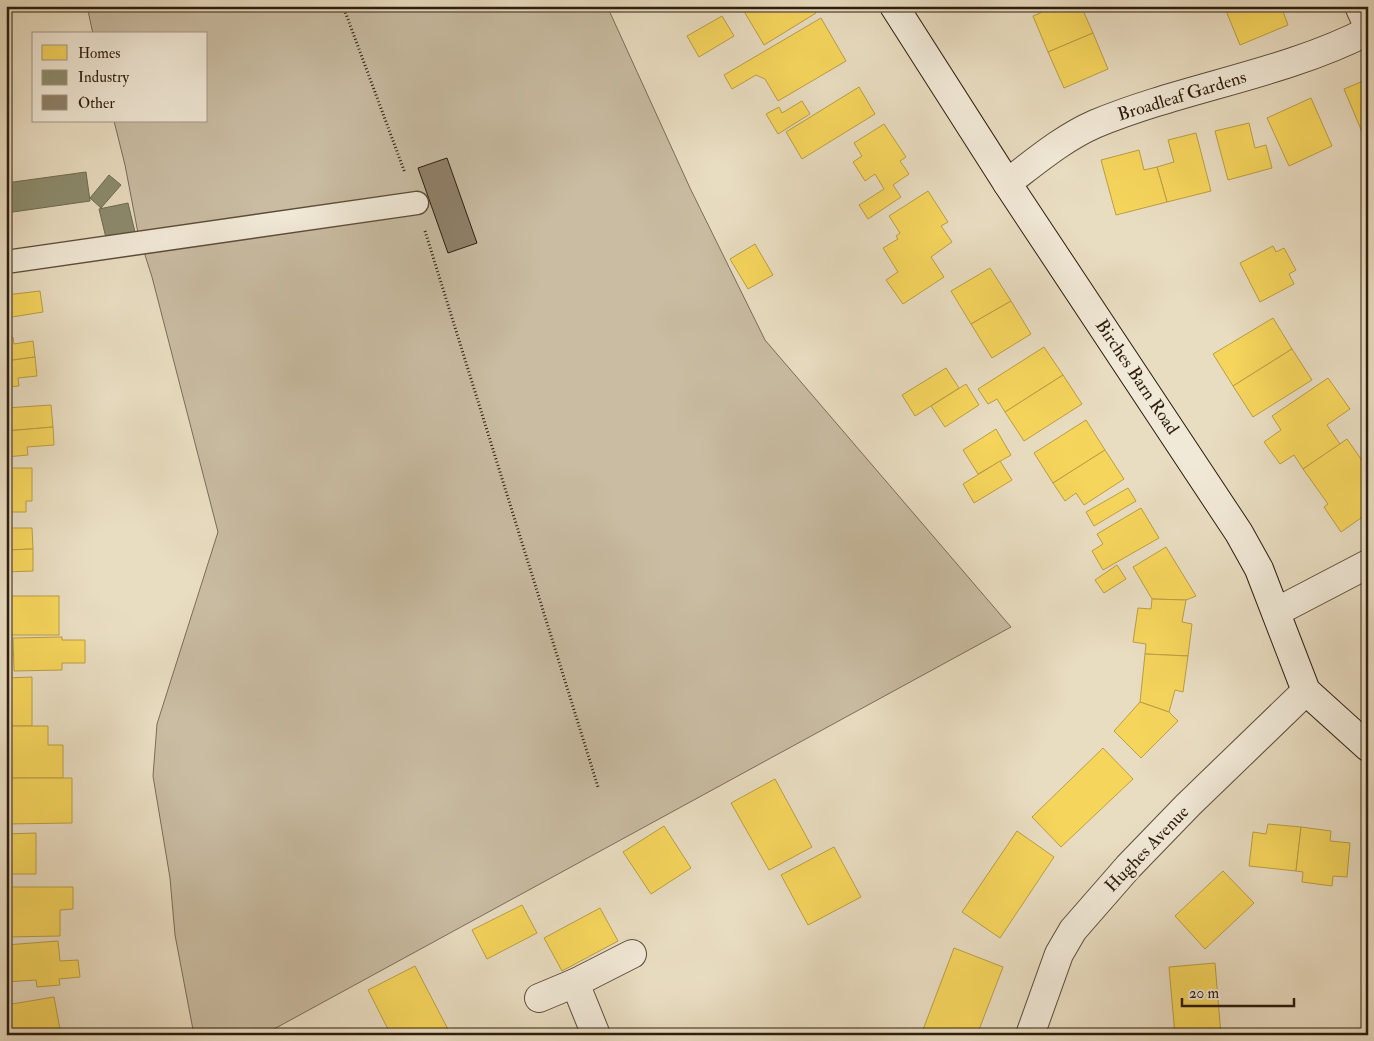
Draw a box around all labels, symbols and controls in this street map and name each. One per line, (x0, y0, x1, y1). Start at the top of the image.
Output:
legend (32, 32, 208, 122)
text: Homes (78, 44, 120, 63)
street label: Broadleaf Gardens (1115, 66, 1249, 126)
text: Industry (78, 68, 129, 87)
text: Other (78, 94, 115, 113)
street label: Birches Barn Road (1090, 315, 1184, 439)
street label: Hughes Avenue (1100, 800, 1194, 897)
scale bar (1182, 976, 1294, 1008)
text: 20 m (1189, 984, 1219, 1003)

